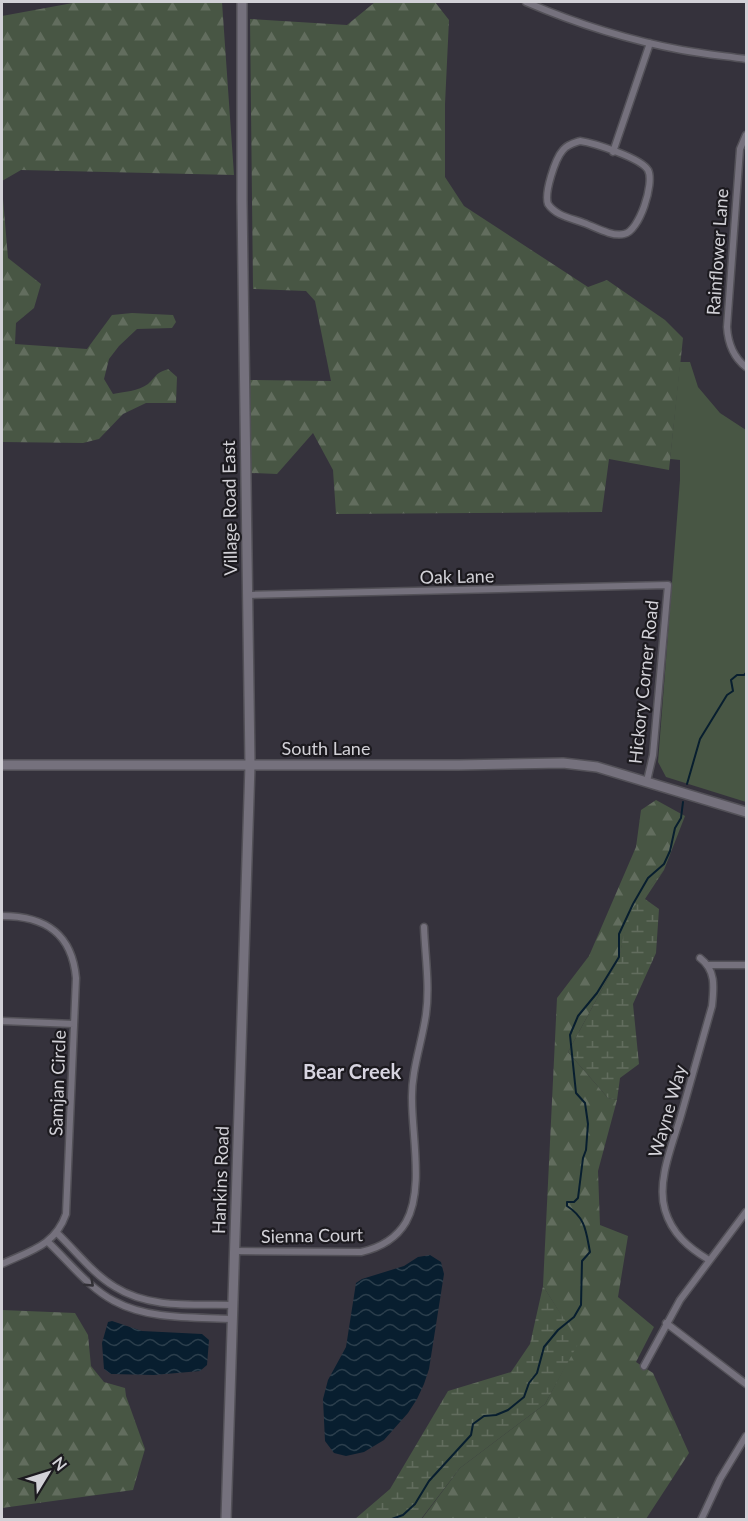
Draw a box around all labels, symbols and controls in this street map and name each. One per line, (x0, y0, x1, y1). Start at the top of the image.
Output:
street label: Rainflower Lane (702, 188, 732, 316)
street label: Village Road East (217, 440, 241, 576)
street label: Oak Lane (420, 564, 494, 588)
street label: Hickory Corner Road (623, 599, 663, 765)
street label: South Lane (282, 737, 370, 759)
street label: Samjan Circle (44, 1030, 70, 1136)
district label: Bear Creek (303, 1059, 401, 1083)
street label: Wayne Way (643, 1062, 691, 1160)
street label: Hankins Road (207, 1125, 233, 1235)
street label: Sienna Court (261, 1223, 364, 1247)
one-way arrow (83, 1275, 94, 1286)
north arrow (18, 1443, 78, 1503)
text: N (49, 1453, 71, 1474)

